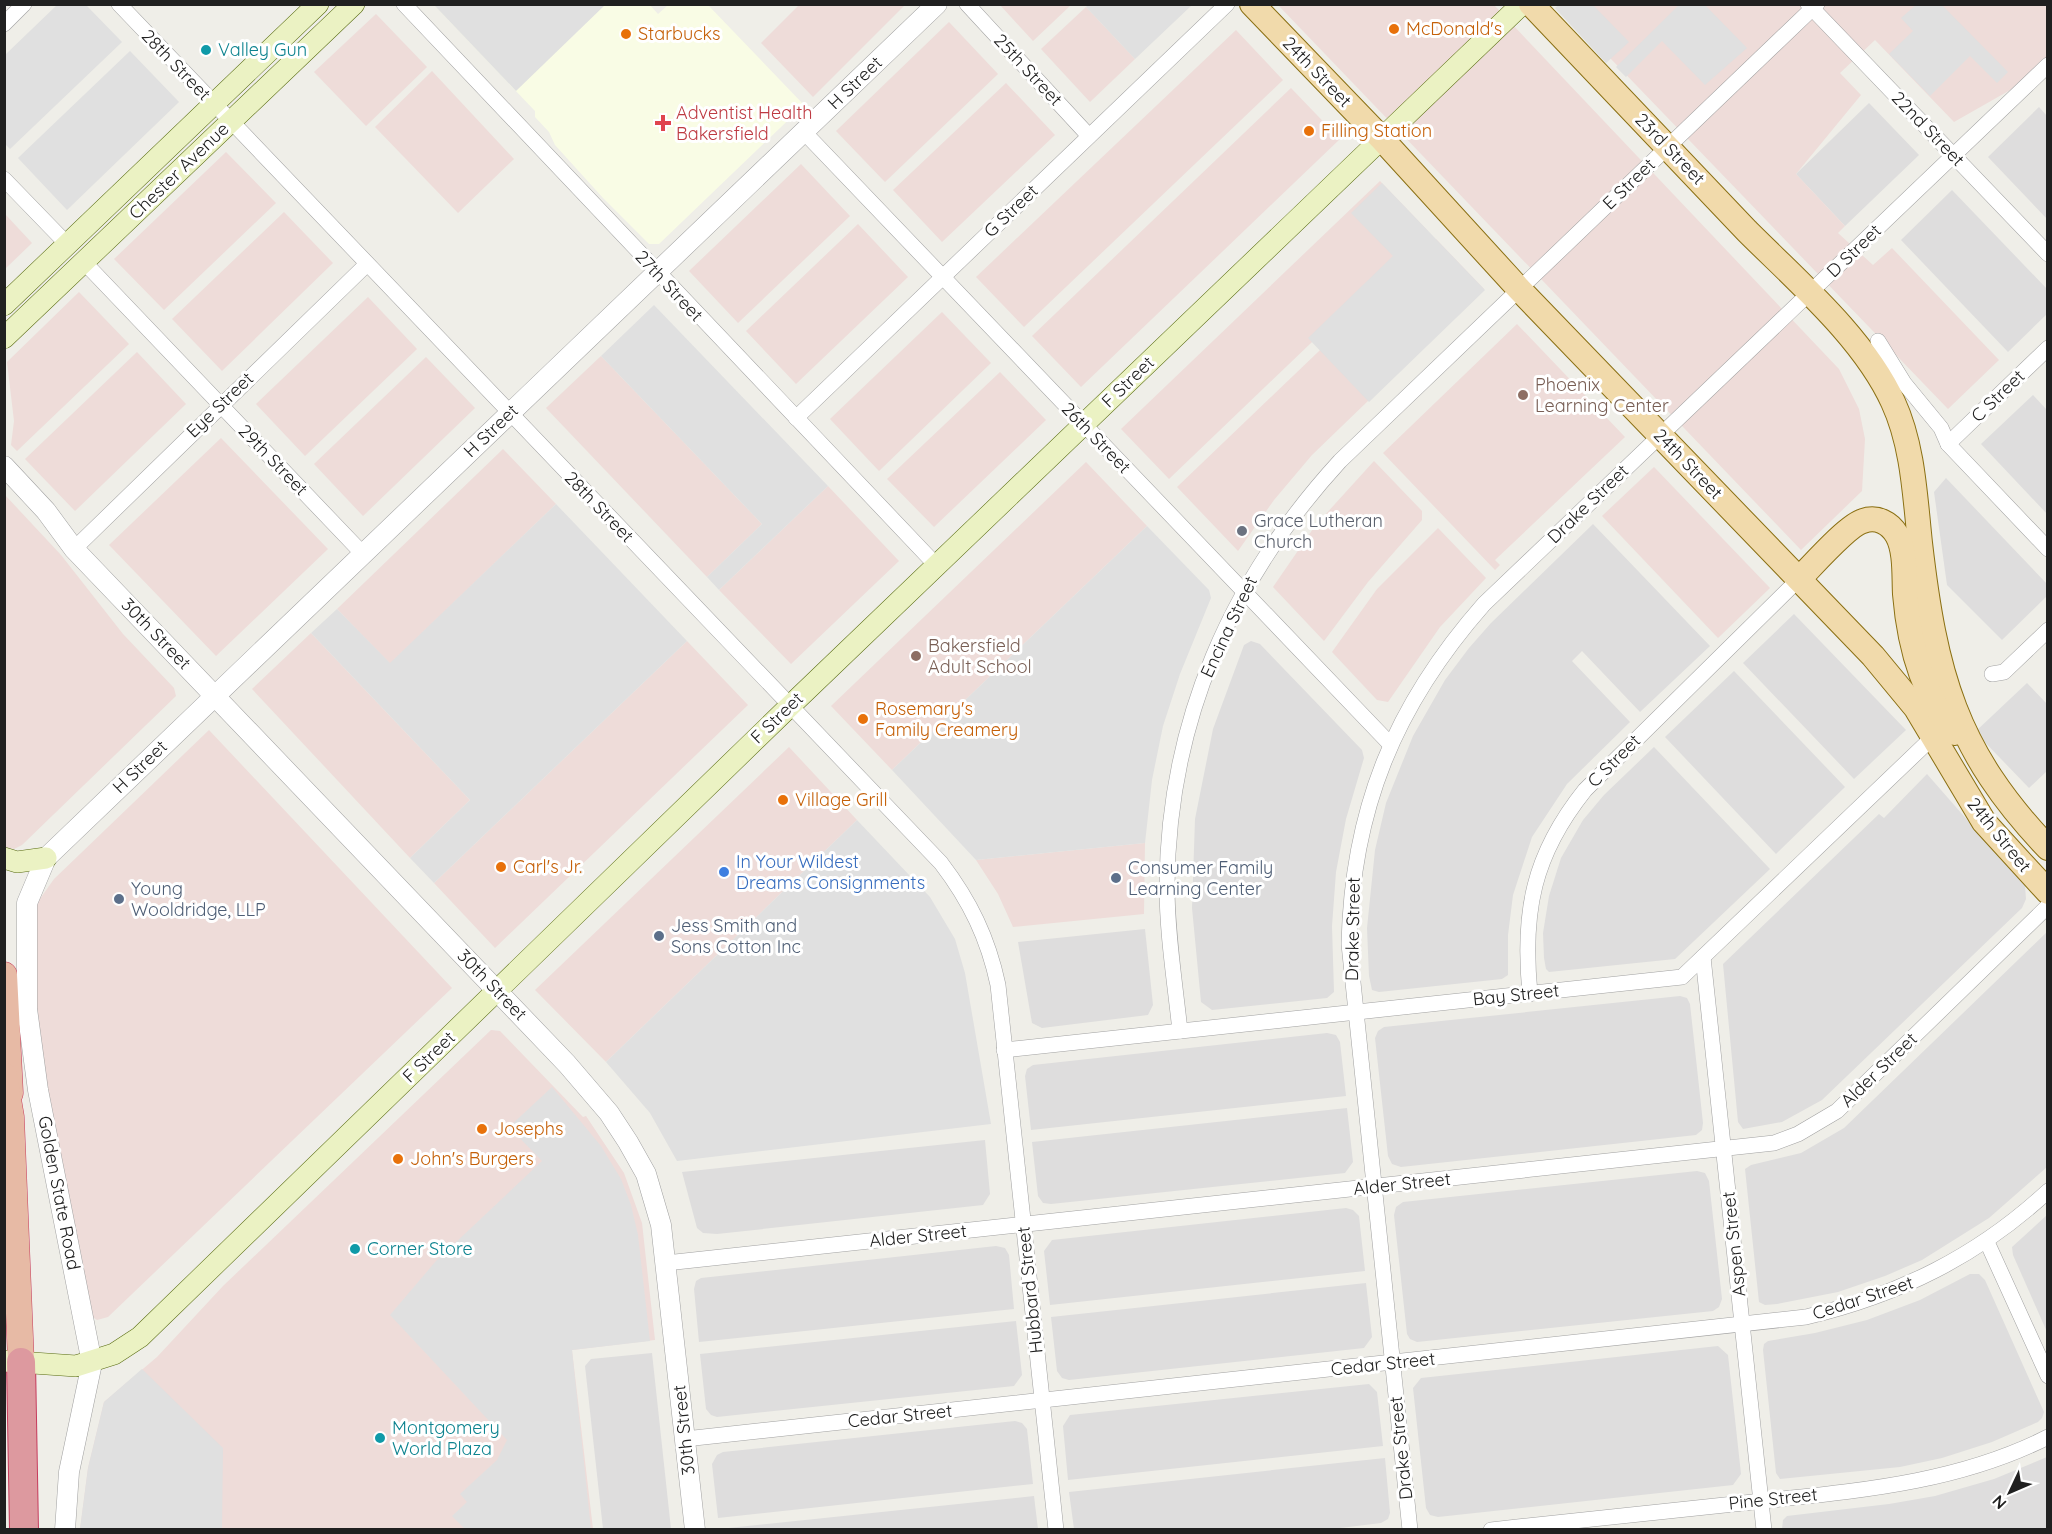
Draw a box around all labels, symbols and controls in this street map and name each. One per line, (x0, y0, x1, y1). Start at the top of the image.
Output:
place label: McDonald's (1406, 17, 1502, 40)
place label: Starbucks (638, 22, 721, 45)
marker: McDonald's (1387, 22, 1401, 36)
street label: 28th Street (137, 24, 216, 105)
marker: Starbucks (619, 27, 633, 41)
street label: 25th Street (989, 29, 1068, 110)
street label: 24th Street (1278, 31, 1357, 112)
place label: Valley Gun (218, 38, 307, 61)
marker: Valley Gun (199, 43, 213, 57)
street label: H Street (823, 51, 887, 114)
street label: 22nd Street (1887, 86, 1970, 171)
place label: Adventist Health Bakersfield (676, 101, 813, 145)
street label: 23rd Street (1630, 108, 1710, 189)
marker: Adventist Health Bakersfield (654, 114, 672, 132)
street label: Chester Avenue (124, 117, 233, 224)
place label: Filling Station (1321, 119, 1432, 142)
marker: Filling Station (1302, 124, 1316, 138)
street label: E Street (1598, 153, 1660, 214)
street label: G Street (979, 179, 1043, 242)
street label: D Street (1822, 219, 1886, 282)
street label: 27th Street (630, 245, 708, 326)
street label: F Street (1097, 351, 1159, 412)
street label: C Street (1966, 364, 2029, 427)
street label: Eye Street (181, 367, 258, 442)
place label: Phoenix Learning Center (1535, 373, 1669, 417)
marker: Phoenix Learning Center (1516, 388, 1530, 402)
street label: 26th Street (1057, 397, 1136, 478)
street label: H Street (459, 399, 523, 462)
street label: 29th Street (234, 419, 313, 500)
street label: 24th Street (1649, 423, 1728, 504)
street label: Drake Street (1542, 459, 1633, 548)
street label: 28th Street (560, 466, 639, 547)
place label: Grace Lutheran Church (1254, 509, 1383, 553)
marker: Grace Lutheran Church (1235, 524, 1249, 538)
street label: Encina Street (1195, 572, 1262, 681)
street label: 30th Street (117, 593, 196, 674)
place label: Bakersfield Adult School (928, 634, 1032, 678)
marker: Bakersfield Adult School (909, 649, 923, 663)
street label: F Street (746, 687, 808, 748)
place label: Rosemary's Family Creamery (875, 697, 1018, 741)
marker: Rosemary's Family Creamery (856, 712, 870, 726)
street label: C Street (1582, 729, 1645, 792)
street label: H Street (108, 735, 172, 798)
place label: Village Grill (795, 788, 888, 811)
marker: Village Grill (776, 793, 790, 807)
street label: 24th Street (1962, 793, 2037, 877)
place label: In Your Wildest Dreams Consignments (736, 850, 925, 894)
place label: Carl's Jr. (513, 855, 582, 878)
place label: Consumer Family Learning Center (1128, 856, 1273, 900)
marker: Carl's Jr. (494, 860, 508, 874)
marker: In Your Wildest Dreams Consignments (717, 865, 731, 879)
marker: Consumer Family Learning Center (1109, 871, 1123, 885)
place label: Young Wooldridge, LLP (131, 877, 266, 921)
street label: Drake Street (1340, 877, 1365, 981)
marker: Young Wooldridge, LLP (112, 892, 126, 906)
place label: Jess Smith and Sons Cotton Inc (671, 914, 801, 958)
marker: Jess Smith and Sons Cotton Inc (652, 929, 666, 943)
street label: 30th Street (453, 944, 532, 1025)
street label: Bay Street (1471, 979, 1560, 1010)
street label: F Street (398, 1026, 460, 1087)
street label: Alder Street (1836, 1027, 1922, 1112)
street label: Golden State Road (33, 1114, 86, 1272)
place label: Josephs (494, 1117, 563, 1140)
marker: Josephs (475, 1122, 489, 1136)
place label: John's Burgers (410, 1147, 534, 1170)
marker: John's Burgers (391, 1152, 405, 1166)
street label: Alder Street (1352, 1167, 1452, 1200)
street label: Aspen Street (1717, 1190, 1750, 1298)
street label: Alder Street (868, 1219, 968, 1252)
street label: Hubbard Street (1011, 1225, 1048, 1355)
place label: Corner Store (367, 1237, 473, 1260)
marker: Corner Store (348, 1242, 362, 1256)
street label: Cedar Street (1809, 1270, 1916, 1325)
street label: Cedar Street (1330, 1347, 1436, 1380)
street label: 30th Street (667, 1384, 700, 1476)
street label: Drake Street (1384, 1395, 1417, 1501)
street label: Cedar Street (847, 1399, 953, 1432)
place label: Montgomery World Plaza (392, 1416, 500, 1460)
marker: Montgomery World Plaza (373, 1431, 387, 1445)
north arrow (1980, 1462, 2040, 1522)
street label: Pine Street (1727, 1482, 1819, 1515)
text: N (1988, 1491, 2010, 1514)

